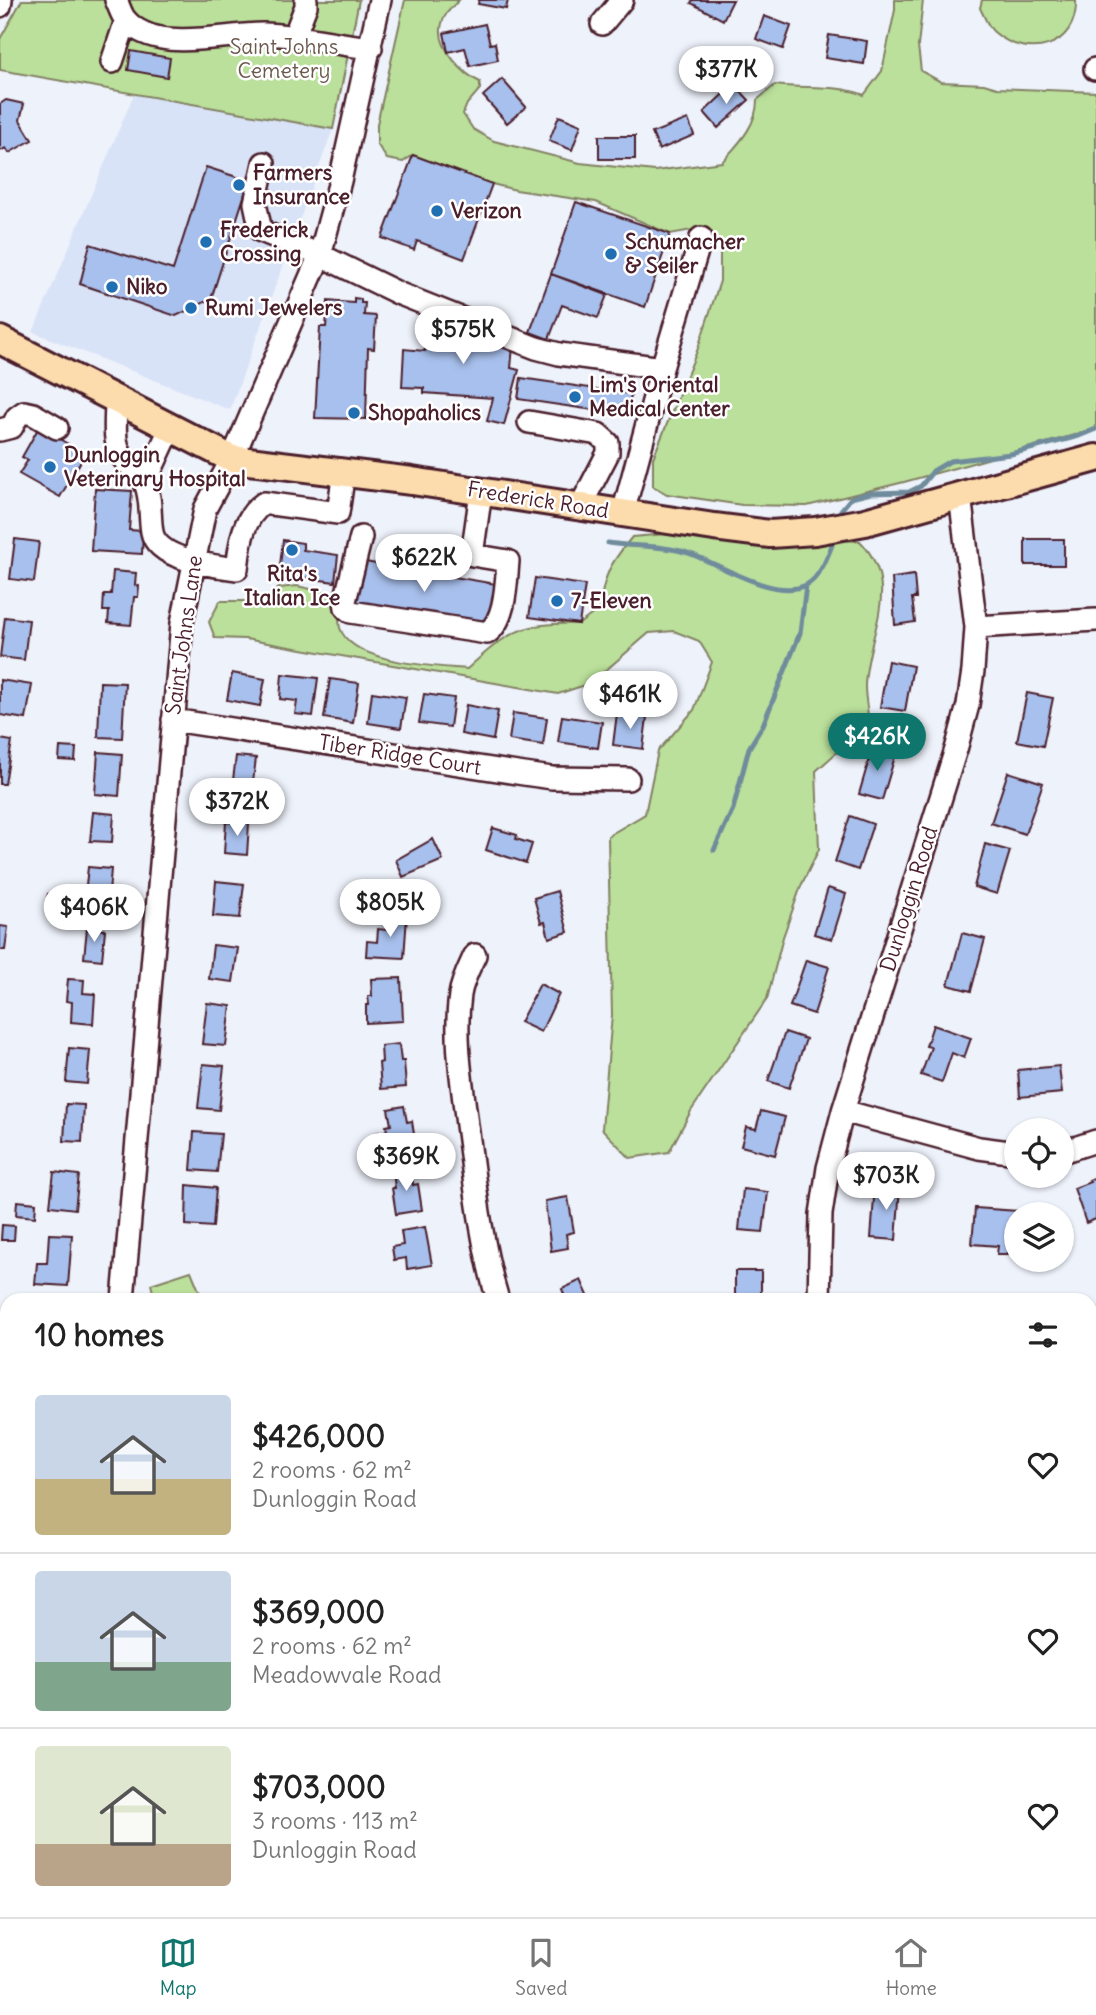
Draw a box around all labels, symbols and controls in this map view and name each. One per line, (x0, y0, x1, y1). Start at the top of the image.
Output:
park label: Saint Johns Cemetery (230, 33, 338, 84)
pin: $377K (677, 46, 775, 106)
text: $377K (695, 54, 757, 83)
place label: Farmers Insurance (253, 159, 350, 210)
marker: Farmers Insurance (231, 177, 247, 193)
place label: Verizon (451, 197, 522, 224)
marker: Verizon (429, 203, 445, 219)
place label: Frederick Crossing (220, 216, 309, 267)
place label: Schumacher & Seiler (625, 228, 745, 279)
marker: Frederick Crossing (198, 234, 214, 250)
marker: Schumacher & Seiler (603, 246, 619, 262)
place label: Niko (126, 273, 168, 300)
marker: Niko (104, 279, 120, 295)
place label: Rumi Jewelers (205, 294, 343, 321)
marker: Rumi Jewelers (183, 300, 199, 316)
pin: $575K (414, 306, 512, 366)
text: $575K (431, 314, 495, 343)
place label: Lim's Oriental Medical Center (589, 371, 730, 422)
marker: Lim's Oriental Medical Center (567, 389, 583, 405)
place label: Shopaholics (368, 399, 481, 426)
marker: Shopaholics (346, 405, 362, 421)
place label: Dunloggin Veterinary Hospital (64, 441, 246, 492)
marker: Dunloggin Veterinary Hospital (42, 459, 58, 475)
street label: Frederick Road (465, 475, 611, 524)
pin: $622K (375, 534, 473, 594)
marker: Rita's Italian Ice (284, 542, 300, 558)
text: $622K (391, 542, 457, 571)
street label: Saint Johns Lane (159, 554, 208, 716)
place label: Rita's Italian Ice (244, 560, 340, 611)
place label: 7-Eleven (571, 587, 652, 614)
marker: 7-Eleven (549, 593, 565, 609)
pin: $461K (581, 672, 679, 731)
text: $461K (599, 679, 661, 708)
pin: $426K (828, 714, 926, 773)
text: $426K (844, 721, 910, 750)
street label: Tiber Ridge Court (317, 728, 483, 781)
pin: $372K (188, 778, 286, 838)
text: $372K (205, 786, 269, 815)
street label: Dunloggin Road (874, 823, 943, 975)
pin: $805K (341, 880, 439, 939)
pin: $406K (45, 884, 143, 944)
text: $805K (356, 887, 424, 916)
text: $406K (60, 892, 128, 921)
map controls (1004, 1118, 1074, 1272)
button: locate (1004, 1118, 1074, 1188)
pin: $369K (357, 1134, 455, 1193)
text: $369K (373, 1141, 439, 1170)
pin: $703K (837, 1152, 935, 1212)
text: $703K (853, 1160, 919, 1189)
button: layers (1004, 1202, 1074, 1272)
text: 10 homes (35, 1316, 164, 1354)
icon: filters (1024, 1316, 1062, 1354)
text: $426,000 (252, 1417, 385, 1455)
icon: home (91, 1423, 175, 1507)
icon: heart (1024, 1446, 1062, 1484)
text: 2 rooms · 62 m² (252, 1455, 412, 1484)
text: Dunloggin Road (252, 1484, 417, 1513)
text: $369,000 (252, 1593, 385, 1631)
icon: home (91, 1599, 175, 1683)
icon: heart (1024, 1622, 1062, 1660)
text: 2 rooms · 62 m² (252, 1631, 412, 1660)
text: Meadowvale Road (252, 1660, 442, 1689)
text: $703,000 (252, 1768, 386, 1806)
icon: home (91, 1774, 175, 1858)
icon: heart (1024, 1797, 1062, 1835)
text: 3 rooms · 113 m² (252, 1806, 418, 1835)
text: Dunloggin Road (252, 1835, 417, 1864)
tab: Map (159, 1934, 197, 2000)
tab: Saved (515, 1934, 567, 2000)
tab: Home (886, 1934, 937, 2000)

